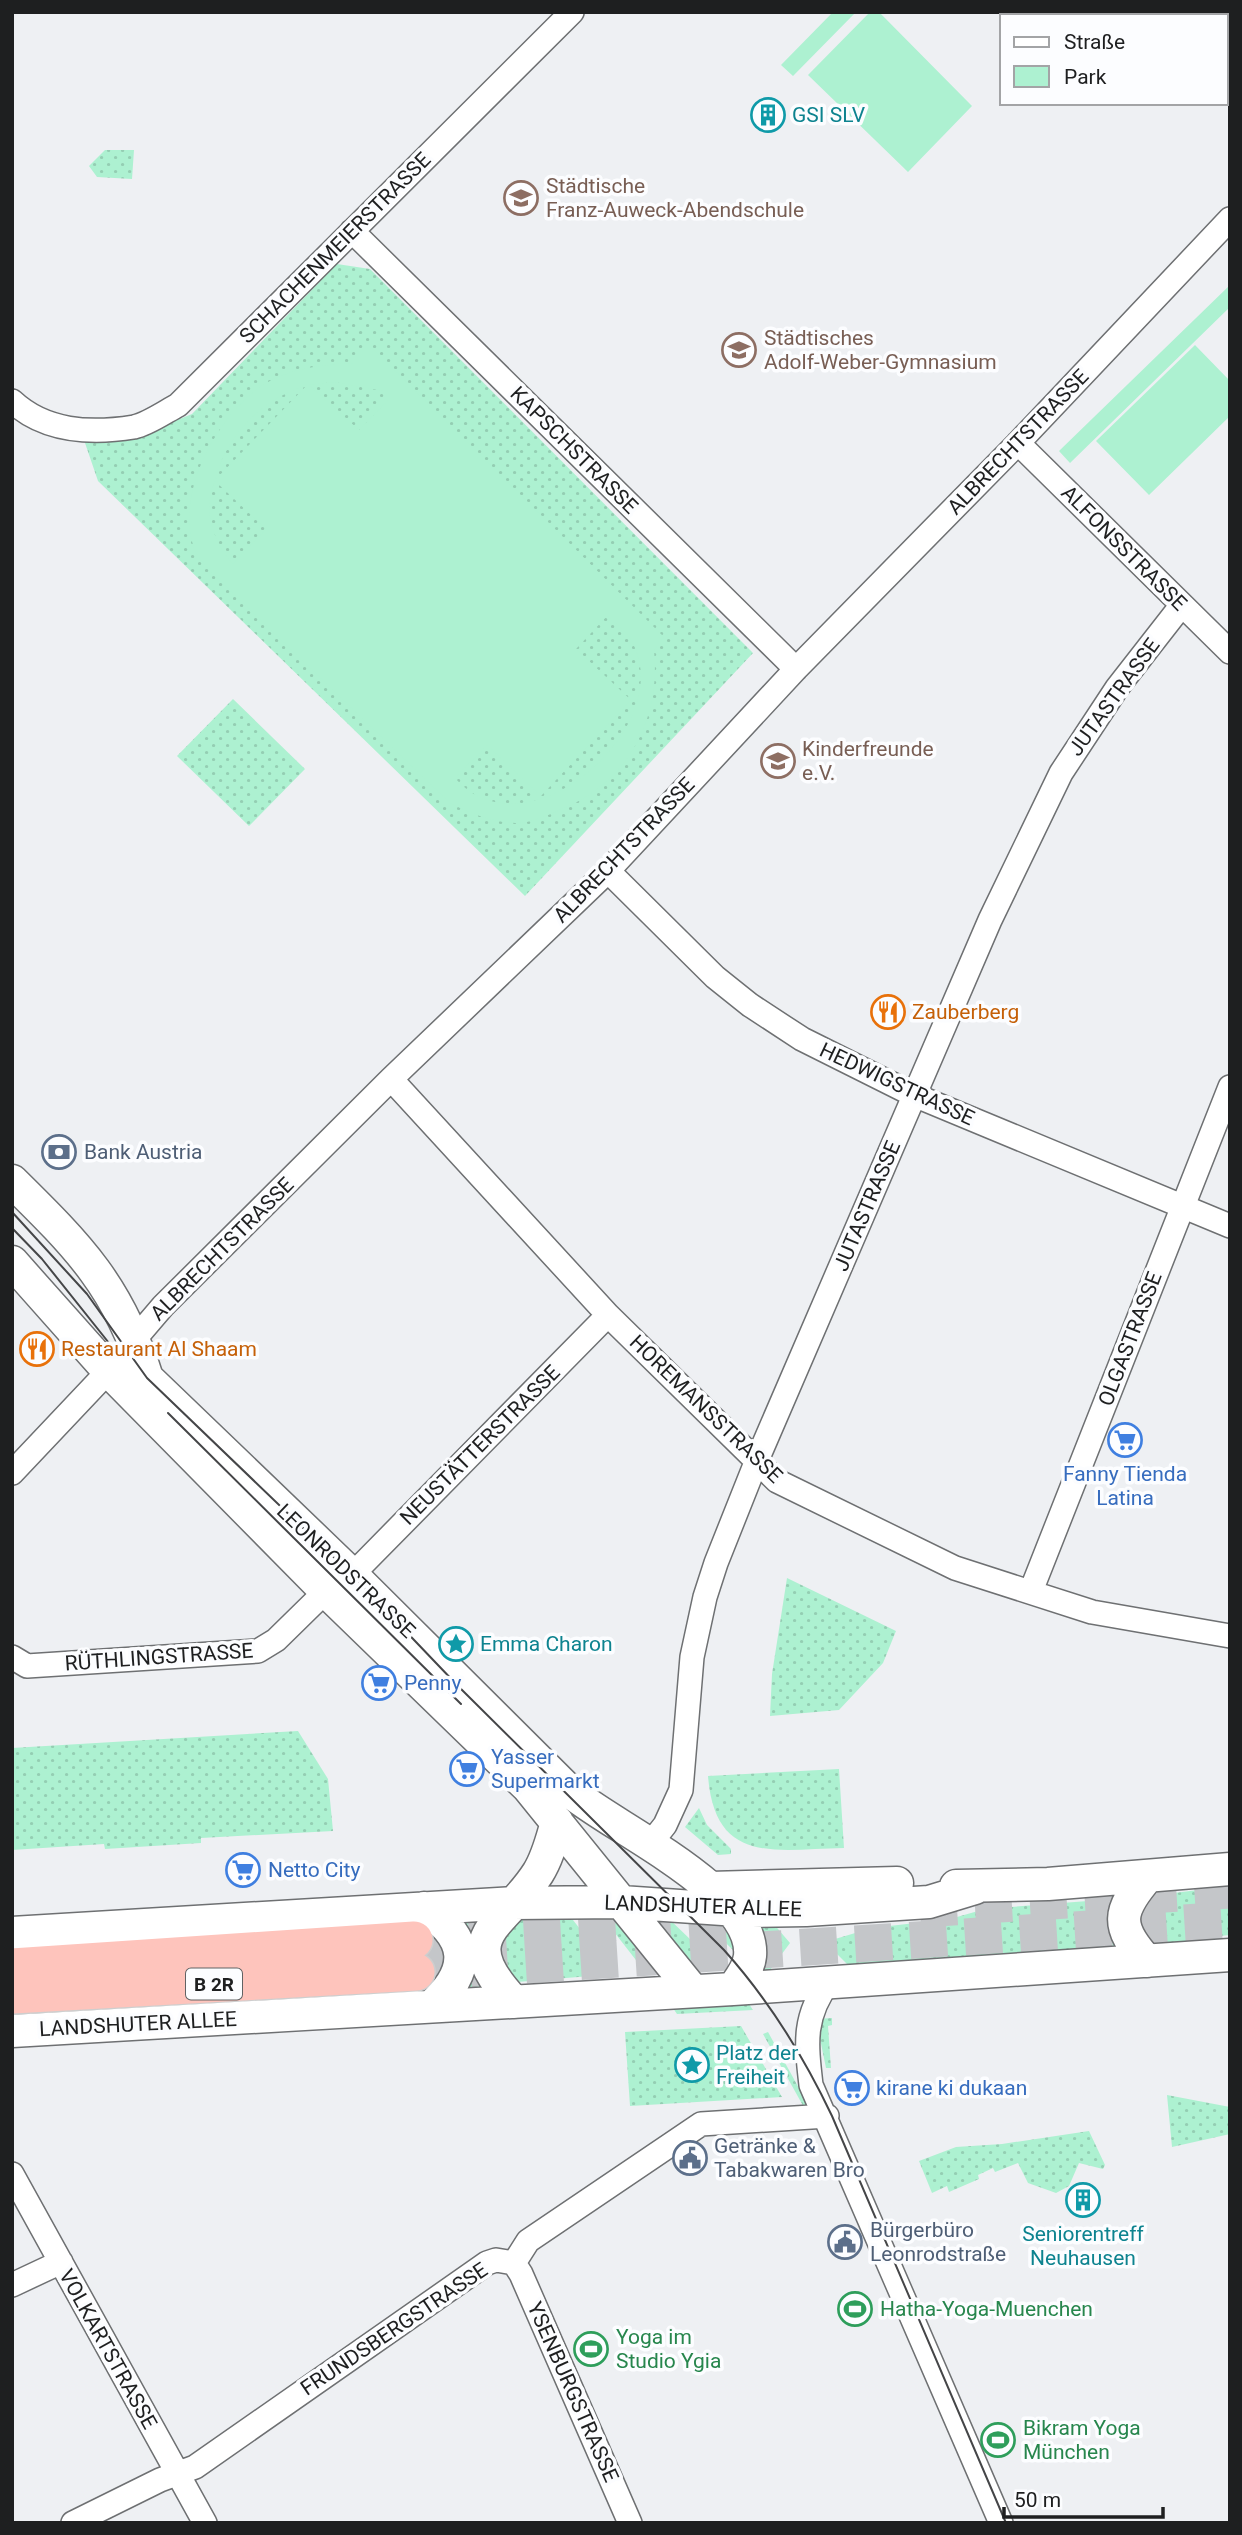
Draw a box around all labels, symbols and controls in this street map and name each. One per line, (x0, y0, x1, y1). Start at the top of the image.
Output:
legend (1000, 14, 1228, 105)
text: Straße (1064, 30, 1125, 54)
text: Park (1064, 65, 1107, 89)
building icon: GSI SLV (749, 96, 787, 134)
place label: GSI SLV (792, 103, 866, 127)
street label: SCHACHENMEIERSTRASSE (235, 148, 435, 348)
place label: Städtische Franz-Auweck-Abendschule (546, 174, 804, 222)
school or university icon: Städtische Franz-Auweck-Abendschule (502, 179, 540, 217)
place label: Städtisches Adolf-Weber-Gymnasium (764, 326, 997, 374)
school or university icon: Städtisches Adolf-Weber-Gymnasium (720, 331, 758, 369)
street label: ALBRECHTSTRASSE (943, 364, 1093, 519)
street label: KAPSCHSTRASSE (505, 381, 643, 519)
street label: ALFONSSTRASSE (1056, 480, 1192, 616)
street label: JUTASTRASSE (1063, 634, 1165, 760)
place label: Kinderfreunde e.V. (802, 737, 934, 785)
school or university icon: Kinderfreunde e.V. (759, 742, 797, 780)
street label: ALBRECHTSTRASSE (549, 772, 699, 927)
restaurant icon: Zauberberg (869, 993, 907, 1031)
place label: Zauberberg (912, 1000, 1019, 1024)
street label: HEDWIGSTRASSE (816, 1038, 978, 1130)
bank icon: Bank Austria (40, 1133, 78, 1171)
street label: JUTASTRASSE (829, 1137, 905, 1275)
place label: Bank Austria (84, 1140, 202, 1164)
street label: ALBRECHTSTRASSE (146, 1173, 298, 1325)
street label: OLGASTRASSE (1093, 1269, 1167, 1409)
restaurant icon: Restaurant Al Shaam (18, 1330, 56, 1368)
street label: HOREMANSSTRASSE (625, 1330, 787, 1488)
place label: Restaurant Al Shaam (61, 1337, 257, 1361)
street label: NEUSTÄTTERSTRASSE (395, 1360, 565, 1530)
supermarket icon: Fanny Tienda Latina (1106, 1421, 1144, 1459)
place label: Fanny Tienda Latina (1063, 1462, 1187, 1510)
street label: LEONRODSTRASSE (272, 1499, 420, 1643)
place icon: Emma Charon (437, 1625, 475, 1663)
place label: Emma Charon (480, 1632, 613, 1656)
street label: RÜTHLINGSTRASSE (64, 1638, 254, 1676)
supermarket icon: Penny (360, 1664, 398, 1702)
place label: Penny (404, 1671, 461, 1695)
place label: Yasser Supermarkt (491, 1745, 600, 1793)
supermarket icon: Yasser Supermarkt (448, 1750, 486, 1788)
supermarket icon: Netto City (224, 1851, 262, 1889)
place label: Netto City (268, 1858, 360, 1882)
street label: LANDSHUTER ALLEE (604, 1891, 802, 1921)
road number: B 2R (186, 1968, 242, 2000)
street label: LANDSHUTER ALLEE (39, 2007, 237, 2041)
place label: Platz der Freiheit (716, 2041, 798, 2089)
place icon: Platz der Freiheit (673, 2046, 711, 2084)
supermarket icon: kirane ki dukaan (833, 2069, 871, 2107)
place label: kirane ki dukaan (876, 2076, 1027, 2100)
place label: Getränke & Tabakwaren Bro (714, 2134, 865, 2182)
public building icon: Getränke & Tabakwaren Bro (671, 2139, 709, 2177)
building icon: Seniorentreff Neuhausen (1064, 2181, 1102, 2219)
place label: Bürgerbüro Leonrodstraße (870, 2218, 1006, 2266)
place label: Seniorentreff Neuhausen (1022, 2222, 1144, 2270)
public building icon: Bürgerbüro Leonrodstraße (826, 2223, 864, 2261)
street label: FRUNDSBERGSTRASSE (296, 2257, 492, 2401)
street label: VOLKARTSTRASSE (54, 2265, 162, 2433)
sports icon: Hatha-Yoga-Muenchen (836, 2290, 874, 2328)
place label: Hatha-Yoga-Muenchen (880, 2297, 1093, 2321)
street label: YSENBURGSTRASSE (523, 2298, 624, 2486)
place label: Yoga im Studio Ygia (616, 2325, 721, 2373)
sports icon: Yoga im Studio Ygia (572, 2330, 610, 2368)
place label: Bikram Yoga München (1023, 2416, 1141, 2464)
sports icon: Bikram Yoga München (979, 2421, 1017, 2459)
scale bar (1004, 2476, 1163, 2520)
text: 50 m (1014, 2488, 1061, 2512)

